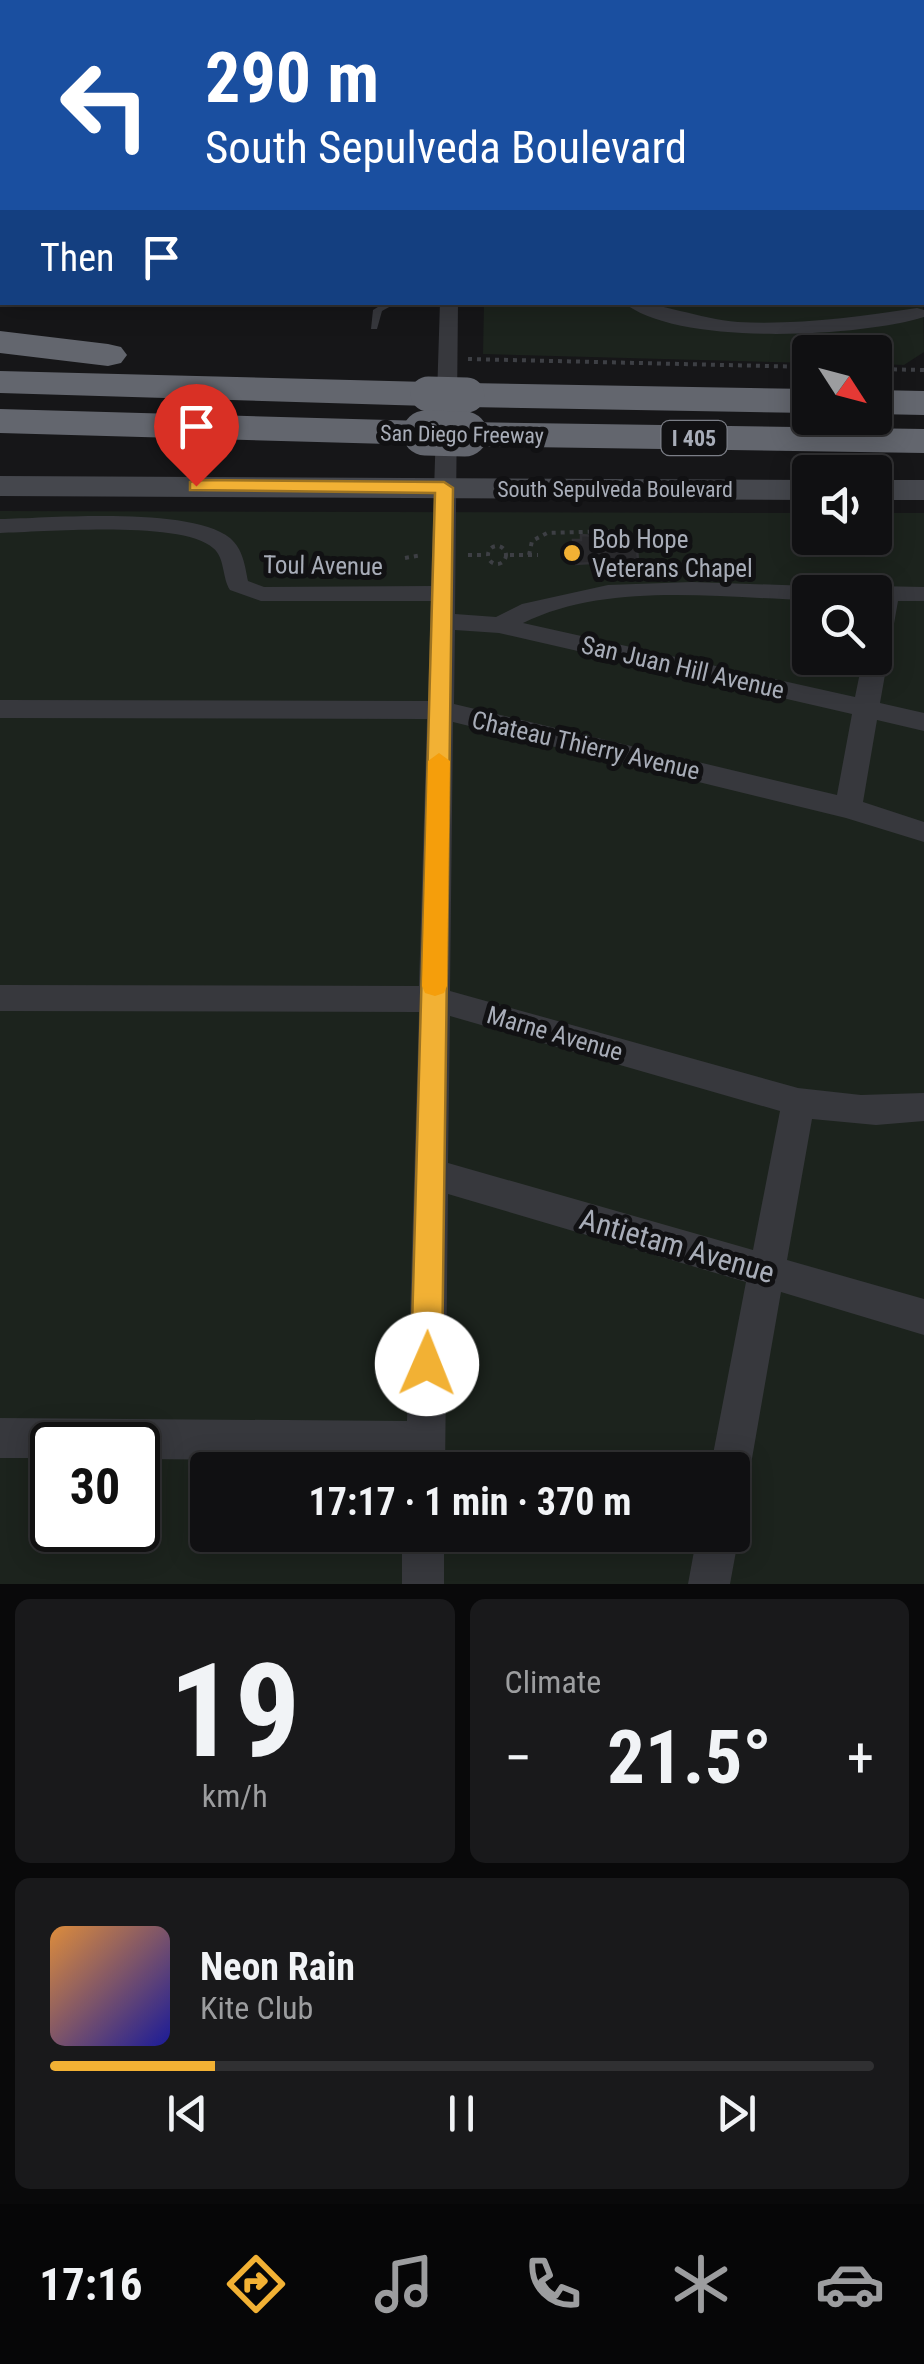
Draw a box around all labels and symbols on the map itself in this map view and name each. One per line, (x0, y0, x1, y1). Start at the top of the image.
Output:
north arrow (792, 335, 892, 435)
pin (154, 384, 239, 487)
street label: San Diego Freeway (380, 421, 544, 448)
road number: I 405 (662, 421, 726, 455)
street label: South Sepulveda Boulevard (497, 477, 733, 502)
place label: Bob Hope Veterans Chapel (592, 525, 753, 583)
marker: Bob Hope Veterans Chapel (561, 542, 583, 564)
street label: Toul Avenue (263, 550, 383, 581)
street label: San Juan Hill Avenue (579, 630, 787, 705)
street label: Chateau Thierry Avenue (469, 705, 703, 786)
street label: Marne Avenue (484, 1000, 626, 1067)
street label: Antietam Avenue (576, 1201, 778, 1290)
position arrow (375, 1312, 479, 1416)
speed limit sign: 30 (30, 1422, 160, 1552)

